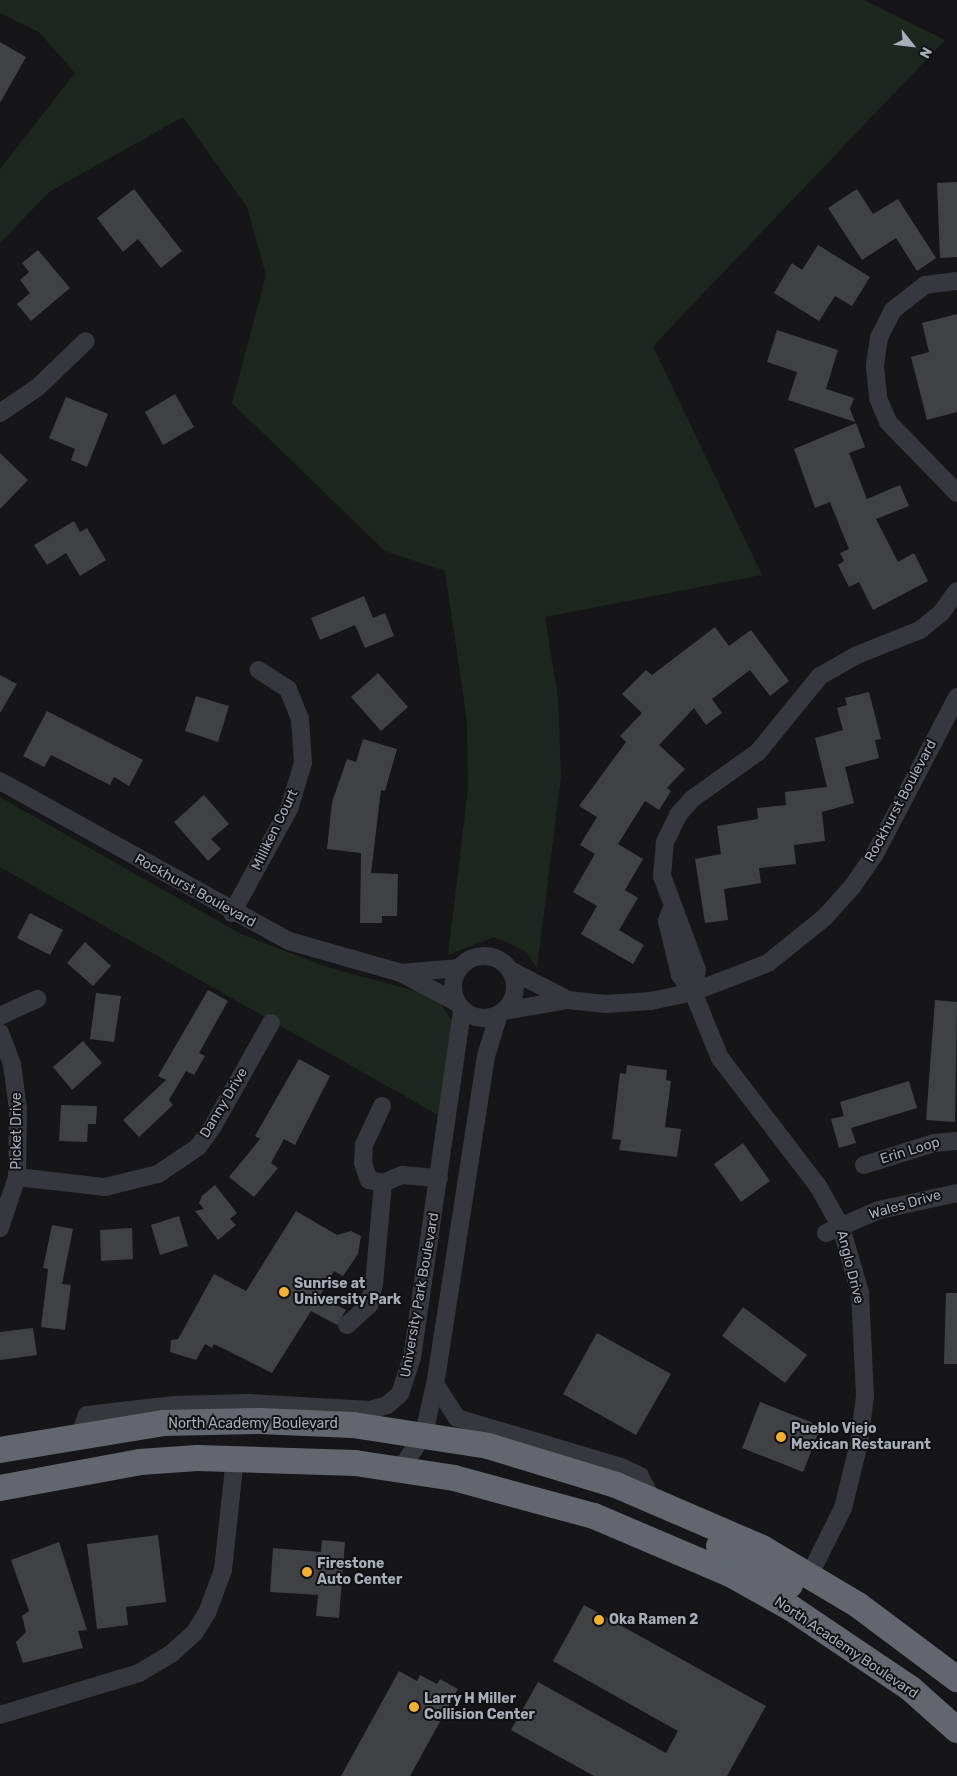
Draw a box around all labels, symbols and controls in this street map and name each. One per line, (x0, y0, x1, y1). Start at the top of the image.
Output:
north arrow (887, 20, 937, 70)
text: N (916, 44, 935, 61)
street label: Rockhurst Boulevard (862, 737, 940, 865)
street label: Milliken Court (248, 787, 302, 873)
street label: Rockhurst Boulevard (132, 851, 258, 931)
street label: Danny Drive (196, 1065, 252, 1141)
street label: Picket Drive (9, 1092, 25, 1170)
street label: Erin Loop (878, 1134, 942, 1168)
street label: Wales Drive (867, 1187, 943, 1223)
street label: University Park Boulevard (397, 1211, 443, 1379)
street label: Anglo Drive (833, 1229, 867, 1305)
place label: Sunrise at University Park (294, 1276, 402, 1308)
marker: Sunrise at University Park (278, 1286, 290, 1298)
street label: North Academy Boulevard (168, 1416, 338, 1432)
place label: Pueblo Viejo Mexican Restaurant (791, 1421, 931, 1454)
marker: Pueblo Viejo Mexican Restaurant (775, 1431, 787, 1443)
place label: Firestone Auto Center (317, 1556, 402, 1588)
marker: Firestone Auto Center (301, 1566, 313, 1578)
street label: North Academy Boulevard (771, 1593, 921, 1703)
place label: Oka Ramen 2 (609, 1612, 698, 1628)
marker: Oka Ramen 2 (593, 1614, 605, 1626)
place label: Larry H Miller Collision Center (424, 1691, 535, 1724)
marker: Larry H Miller Collision Center (408, 1701, 420, 1713)

